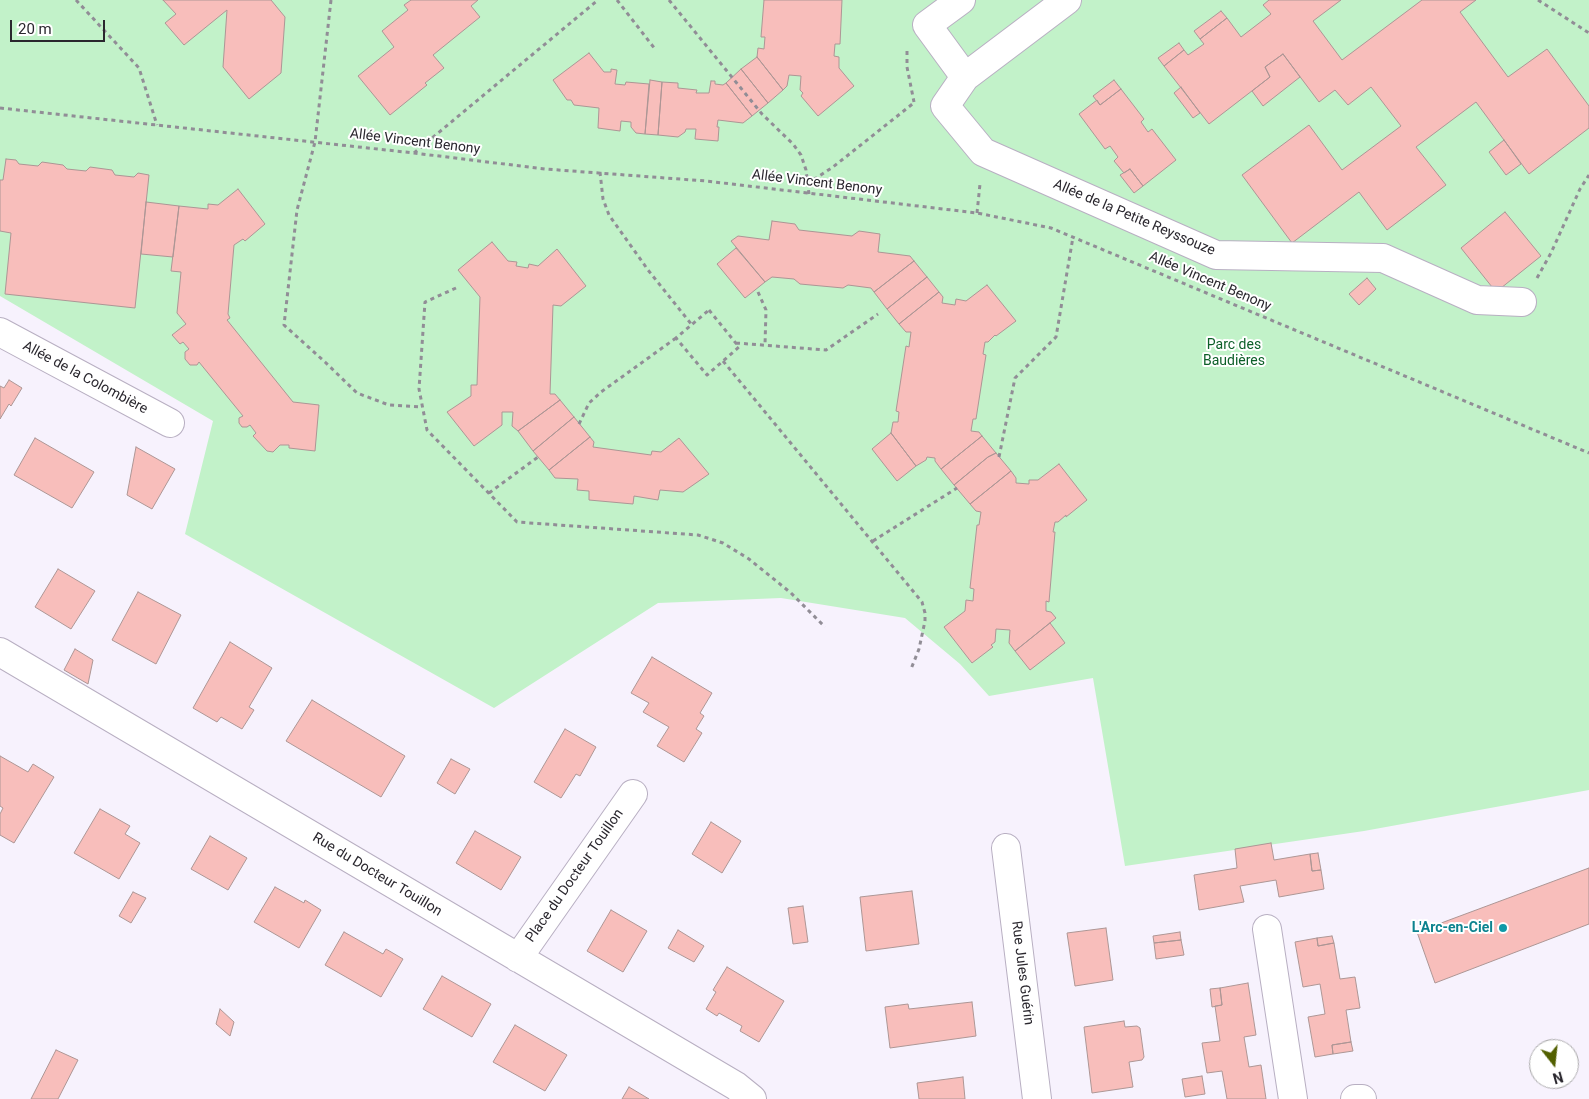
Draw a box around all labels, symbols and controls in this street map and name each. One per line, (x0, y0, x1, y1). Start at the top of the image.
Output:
scale bar (12, 10, 108, 42)
text: 20 m (18, 20, 52, 38)
street label: Allée Vincent Benony (349, 126, 481, 158)
street label: Allée Vincent Benony (751, 167, 883, 199)
street label: Allée de la Petite Reyssouze (1051, 176, 1217, 260)
street label: Allée Vincent Benony (1146, 249, 1274, 315)
park label: Parc des Baudières (1203, 337, 1265, 370)
street label: Allée de la Colombière (20, 338, 150, 418)
street label: Place du Docteur Touillon (523, 806, 627, 946)
street label: Rue du Docteur Touillon (309, 830, 445, 920)
street label: Rue Jules Guérin (1007, 920, 1037, 1026)
place label: L'Arc-en-Ciel (1412, 920, 1493, 936)
marker: L'Arc-en-Ciel (1497, 922, 1509, 934)
north arrow (1529, 1039, 1579, 1089)
text: N (1551, 1068, 1565, 1087)

